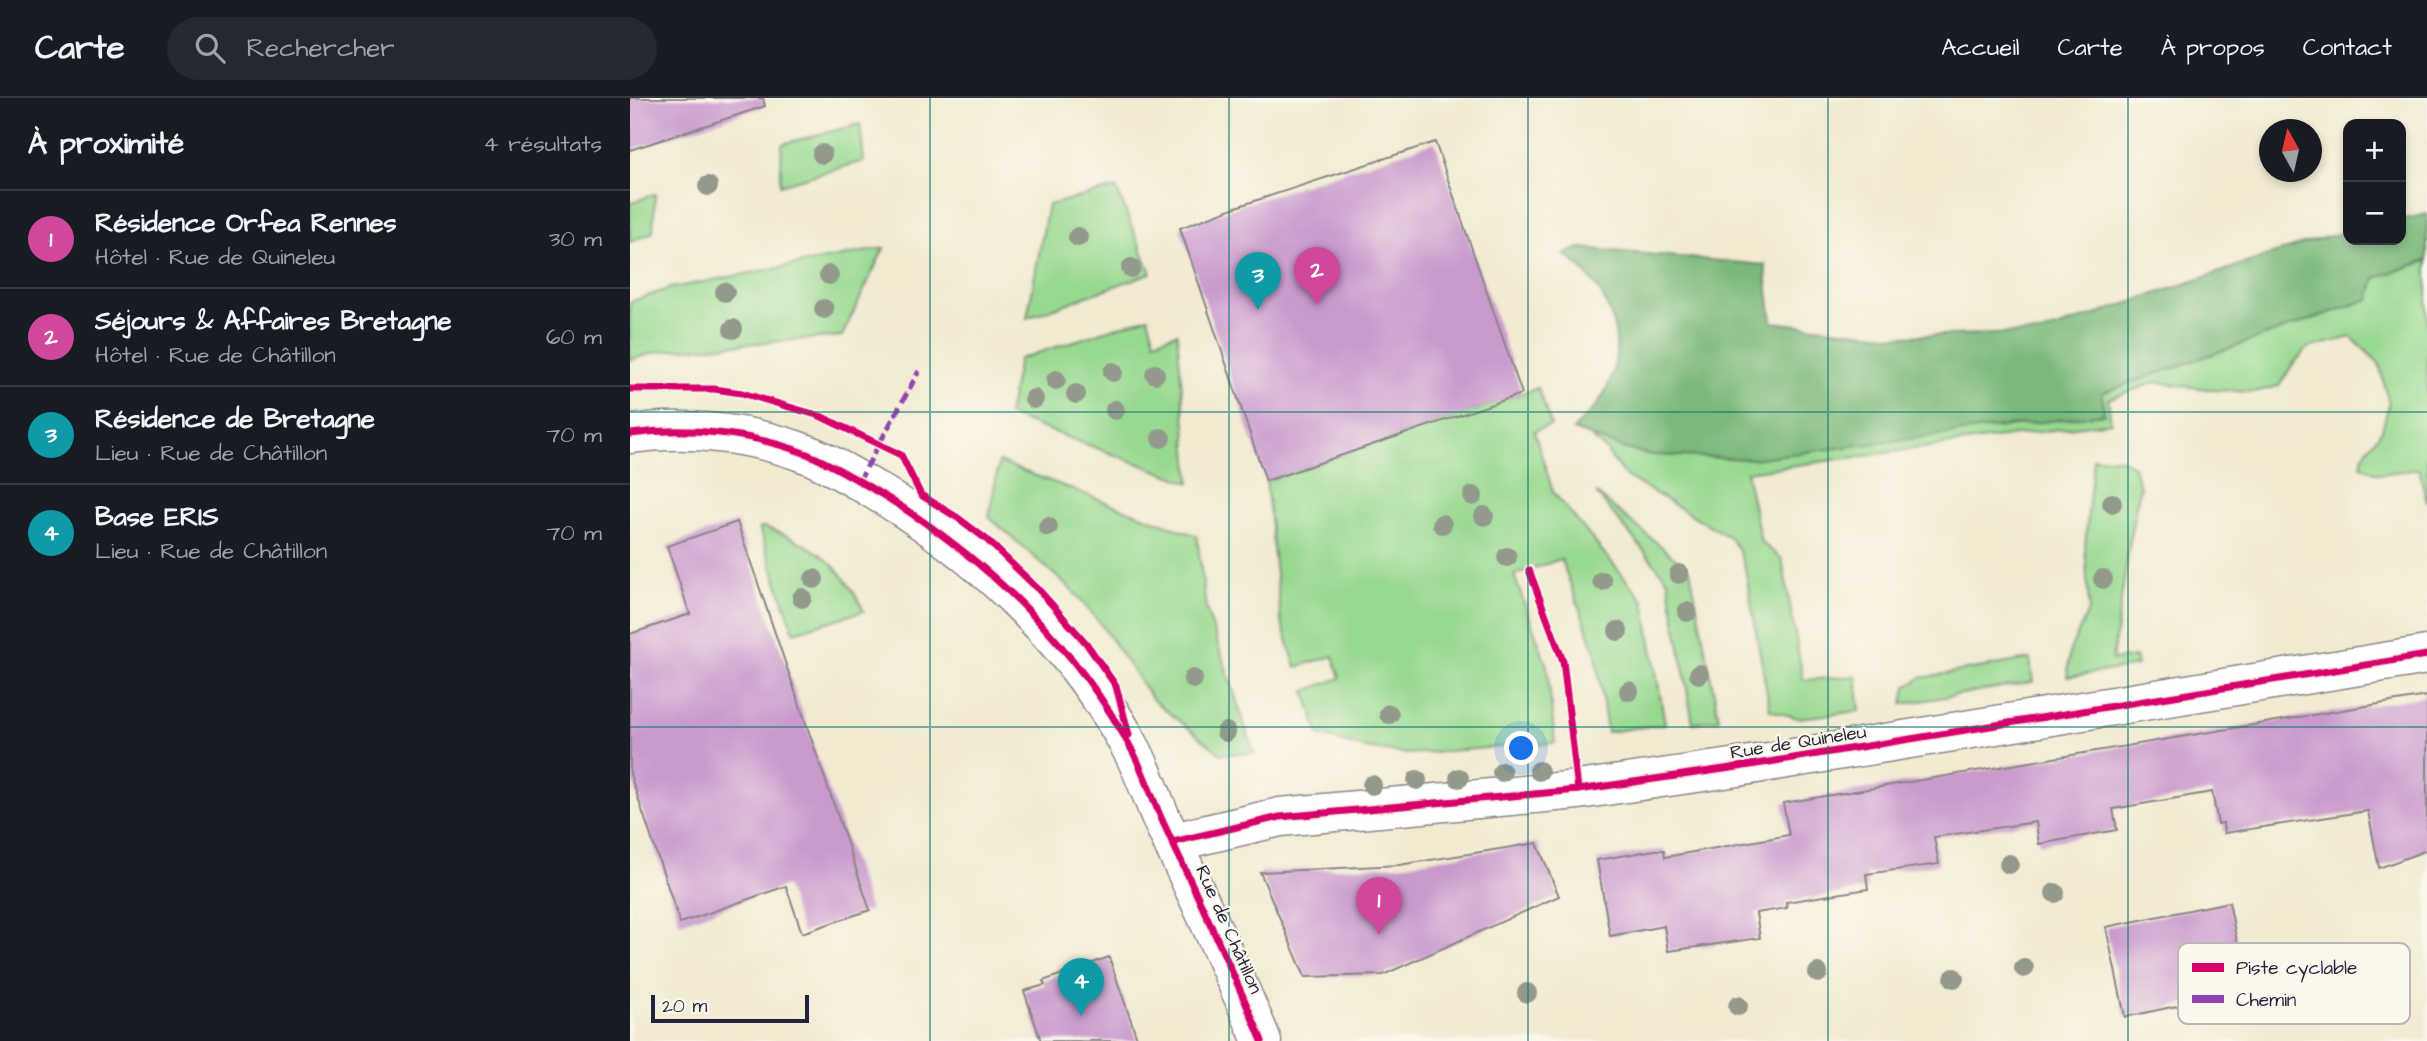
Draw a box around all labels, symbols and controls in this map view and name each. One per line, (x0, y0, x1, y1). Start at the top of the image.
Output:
search box (167, 17, 657, 80)
text: Carte (35, 25, 125, 71)
icon: search (191, 29, 229, 67)
text: Rechercher (247, 30, 395, 66)
text: Accueil (1941, 31, 2020, 65)
text: Carte (2058, 31, 2123, 65)
text: À propos (2161, 31, 2265, 65)
text: Contact (2303, 31, 2392, 65)
north arrow (2259, 119, 2322, 182)
map controls (2343, 119, 2406, 245)
button: + (2343, 119, 2406, 182)
text: À proximité (28, 123, 184, 165)
text: 4 résultats (483, 128, 602, 160)
button: − (2343, 182, 2406, 245)
text: Résidence Orfea Rennes (95, 205, 397, 241)
text: 1 (50, 223, 52, 255)
text: 30 m (549, 223, 602, 255)
text: Hôtel · Rue de Quineleu (95, 241, 335, 273)
pin: 2 (1294, 247, 1340, 305)
pin: 3 (1235, 252, 1281, 310)
text: Séjours & Affaires Bretagne (95, 303, 452, 339)
text: 2 (44, 321, 58, 353)
text: 60 m (546, 321, 602, 353)
text: Hôtel · Rue de Châtillon (95, 339, 336, 371)
text: Résidence de Bretagne (95, 401, 375, 437)
text: 3 (45, 419, 57, 451)
text: 70 m (546, 419, 602, 451)
text: Lieu · Rue de Châtillon (95, 437, 327, 469)
text: Base ERIS (95, 499, 219, 535)
text: 4 (43, 517, 59, 549)
text: 70 m (546, 517, 602, 549)
text: Lieu · Rue de Châtillon (95, 535, 327, 567)
street label: Rue de Quineleu (1728, 718, 1869, 767)
your location (1504, 731, 1538, 765)
street label: Rue de Châtillon (1188, 861, 1269, 998)
pin: 1 (1356, 877, 1402, 935)
legend (2178, 943, 2410, 1024)
text: Piste cyclable (2236, 955, 2357, 983)
pin: 4 (1058, 958, 1104, 1016)
text: Chemin (2236, 987, 2296, 1014)
scale bar (651, 992, 808, 1024)
text: 20 m (662, 993, 707, 1020)

